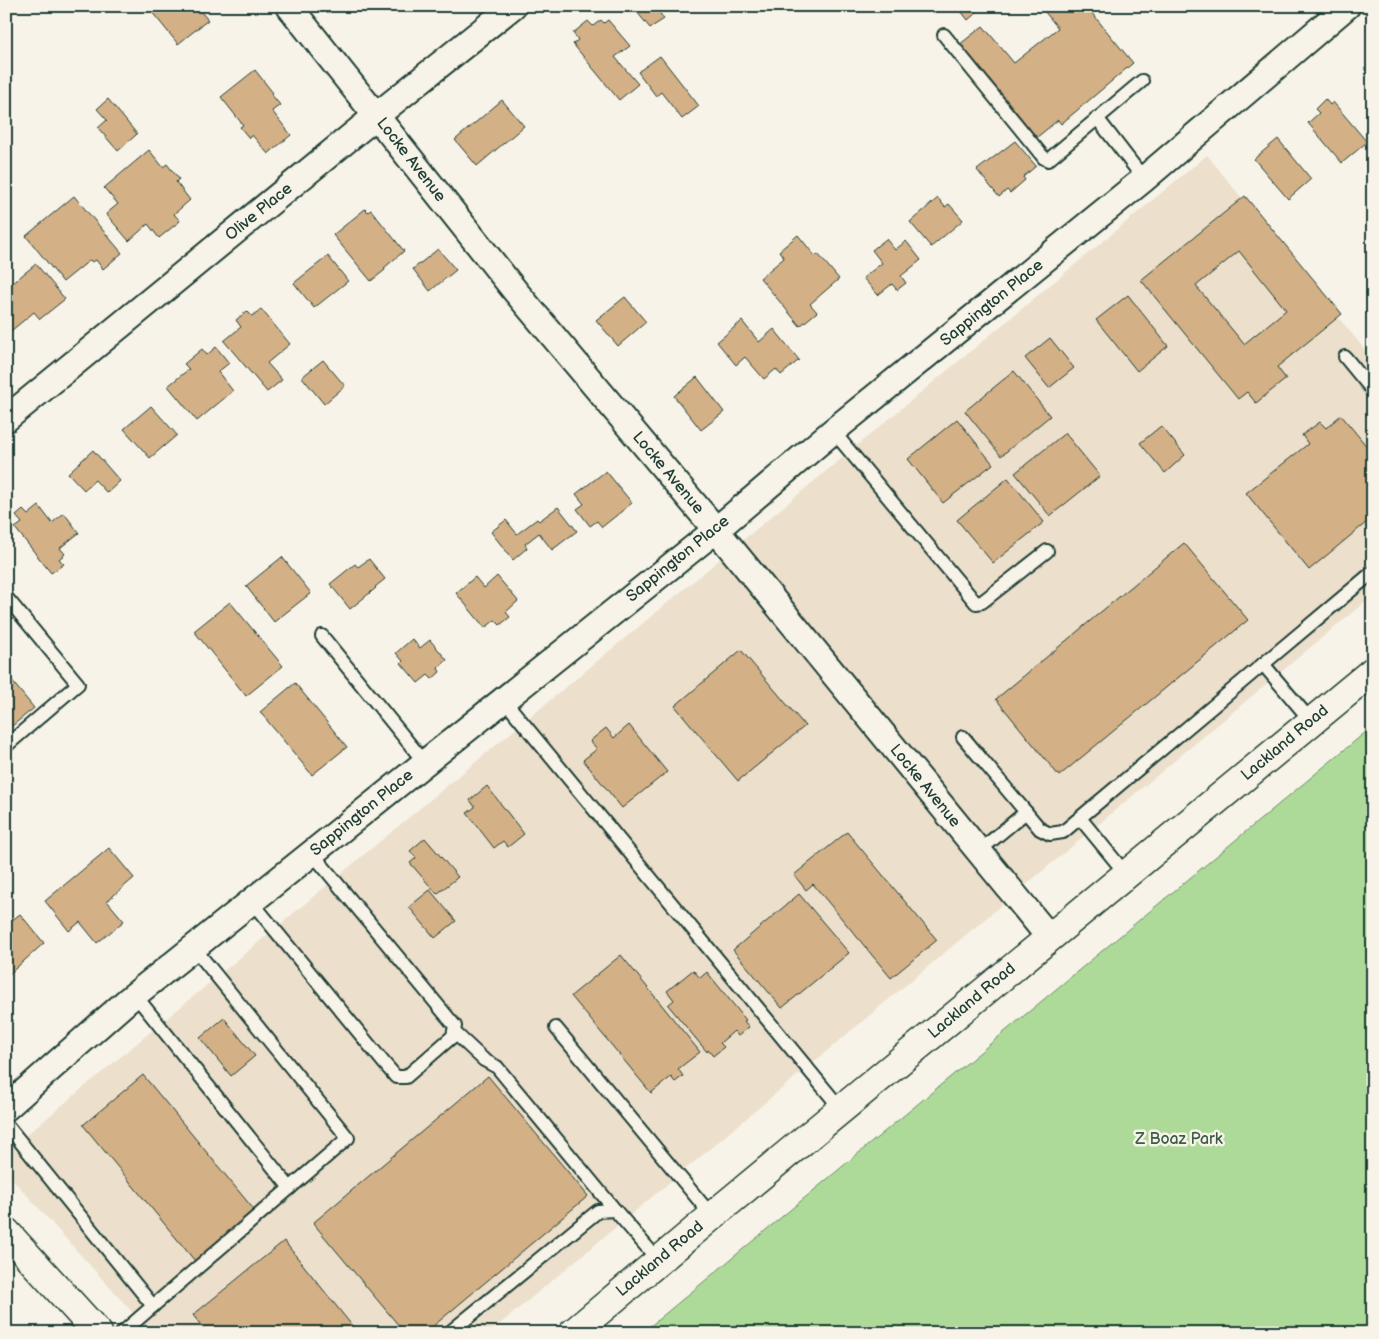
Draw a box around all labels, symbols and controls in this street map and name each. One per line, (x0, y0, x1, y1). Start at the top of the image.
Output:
street label: Locke Avenue (372, 114, 450, 206)
street label: Olive Place (222, 179, 297, 245)
street label: Sappington Place (937, 255, 1048, 350)
street label: Locke Avenue (628, 428, 708, 518)
street label: Sappington Place (623, 511, 734, 606)
street label: Lackland Road (1238, 701, 1332, 785)
street label: Locke Avenue (886, 741, 965, 832)
street label: Sappington Place (307, 765, 418, 860)
street label: Lackland Road (925, 959, 1019, 1043)
park label: Z Boaz Park (1134, 1130, 1223, 1149)
street label: Lackland Road (613, 1217, 707, 1301)

